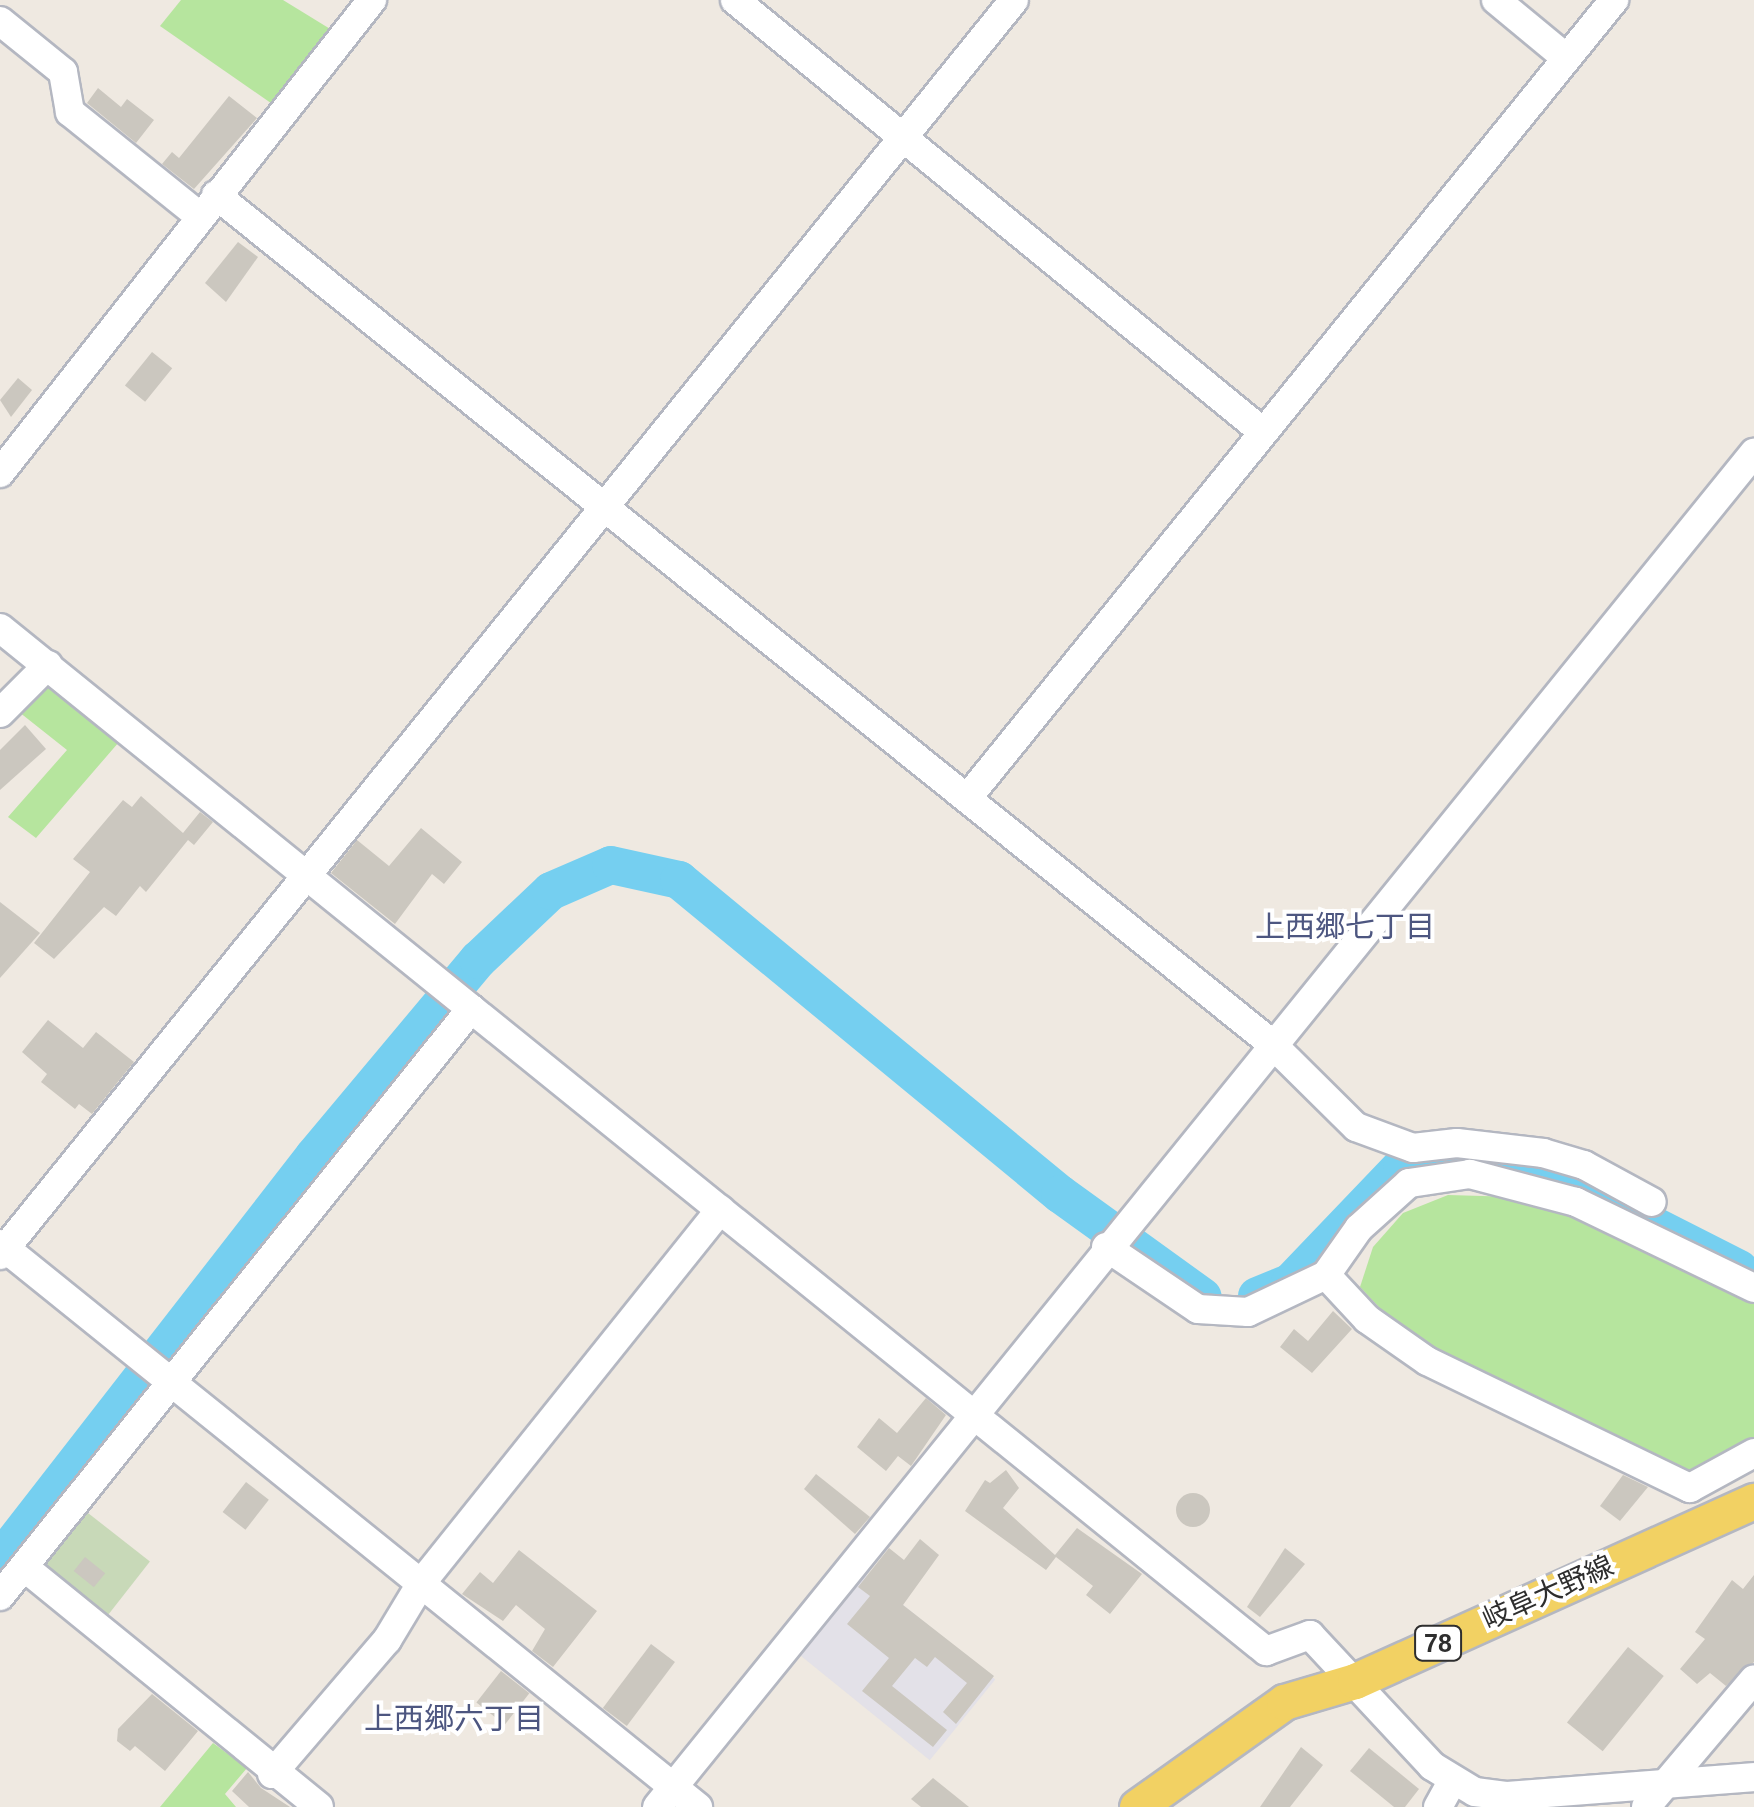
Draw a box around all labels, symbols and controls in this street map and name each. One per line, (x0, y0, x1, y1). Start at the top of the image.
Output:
district label: 上西郷七丁目 (1255, 909, 1435, 945)
street label: 岐阜大野線 (1477, 1549, 1619, 1637)
road number: 78 (1413, 1623, 1463, 1663)
district label: 上西郷六丁目 (364, 1701, 544, 1737)

